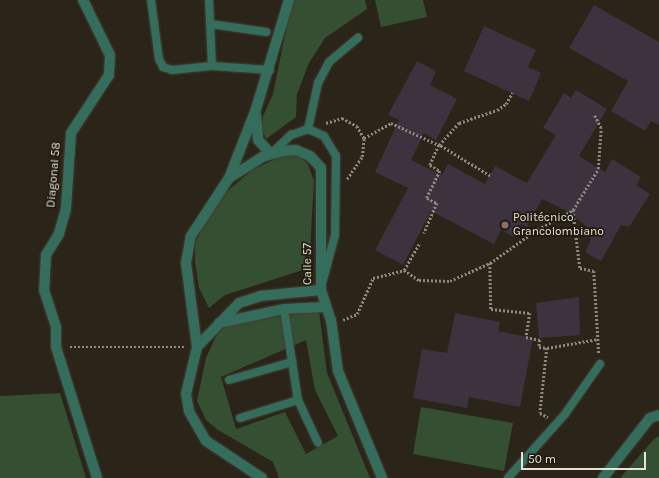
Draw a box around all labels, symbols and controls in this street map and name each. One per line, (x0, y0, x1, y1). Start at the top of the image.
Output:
street label: Diagonal 58 (44, 142, 64, 208)
place label: Politécnico Grancolombiano (513, 211, 604, 239)
marker: Politécnico Grancolombiano (500, 220, 510, 230)
street label: Calle 57 (301, 243, 315, 285)
scale bar (523, 444, 648, 470)
text: 50 m (528, 452, 556, 466)

